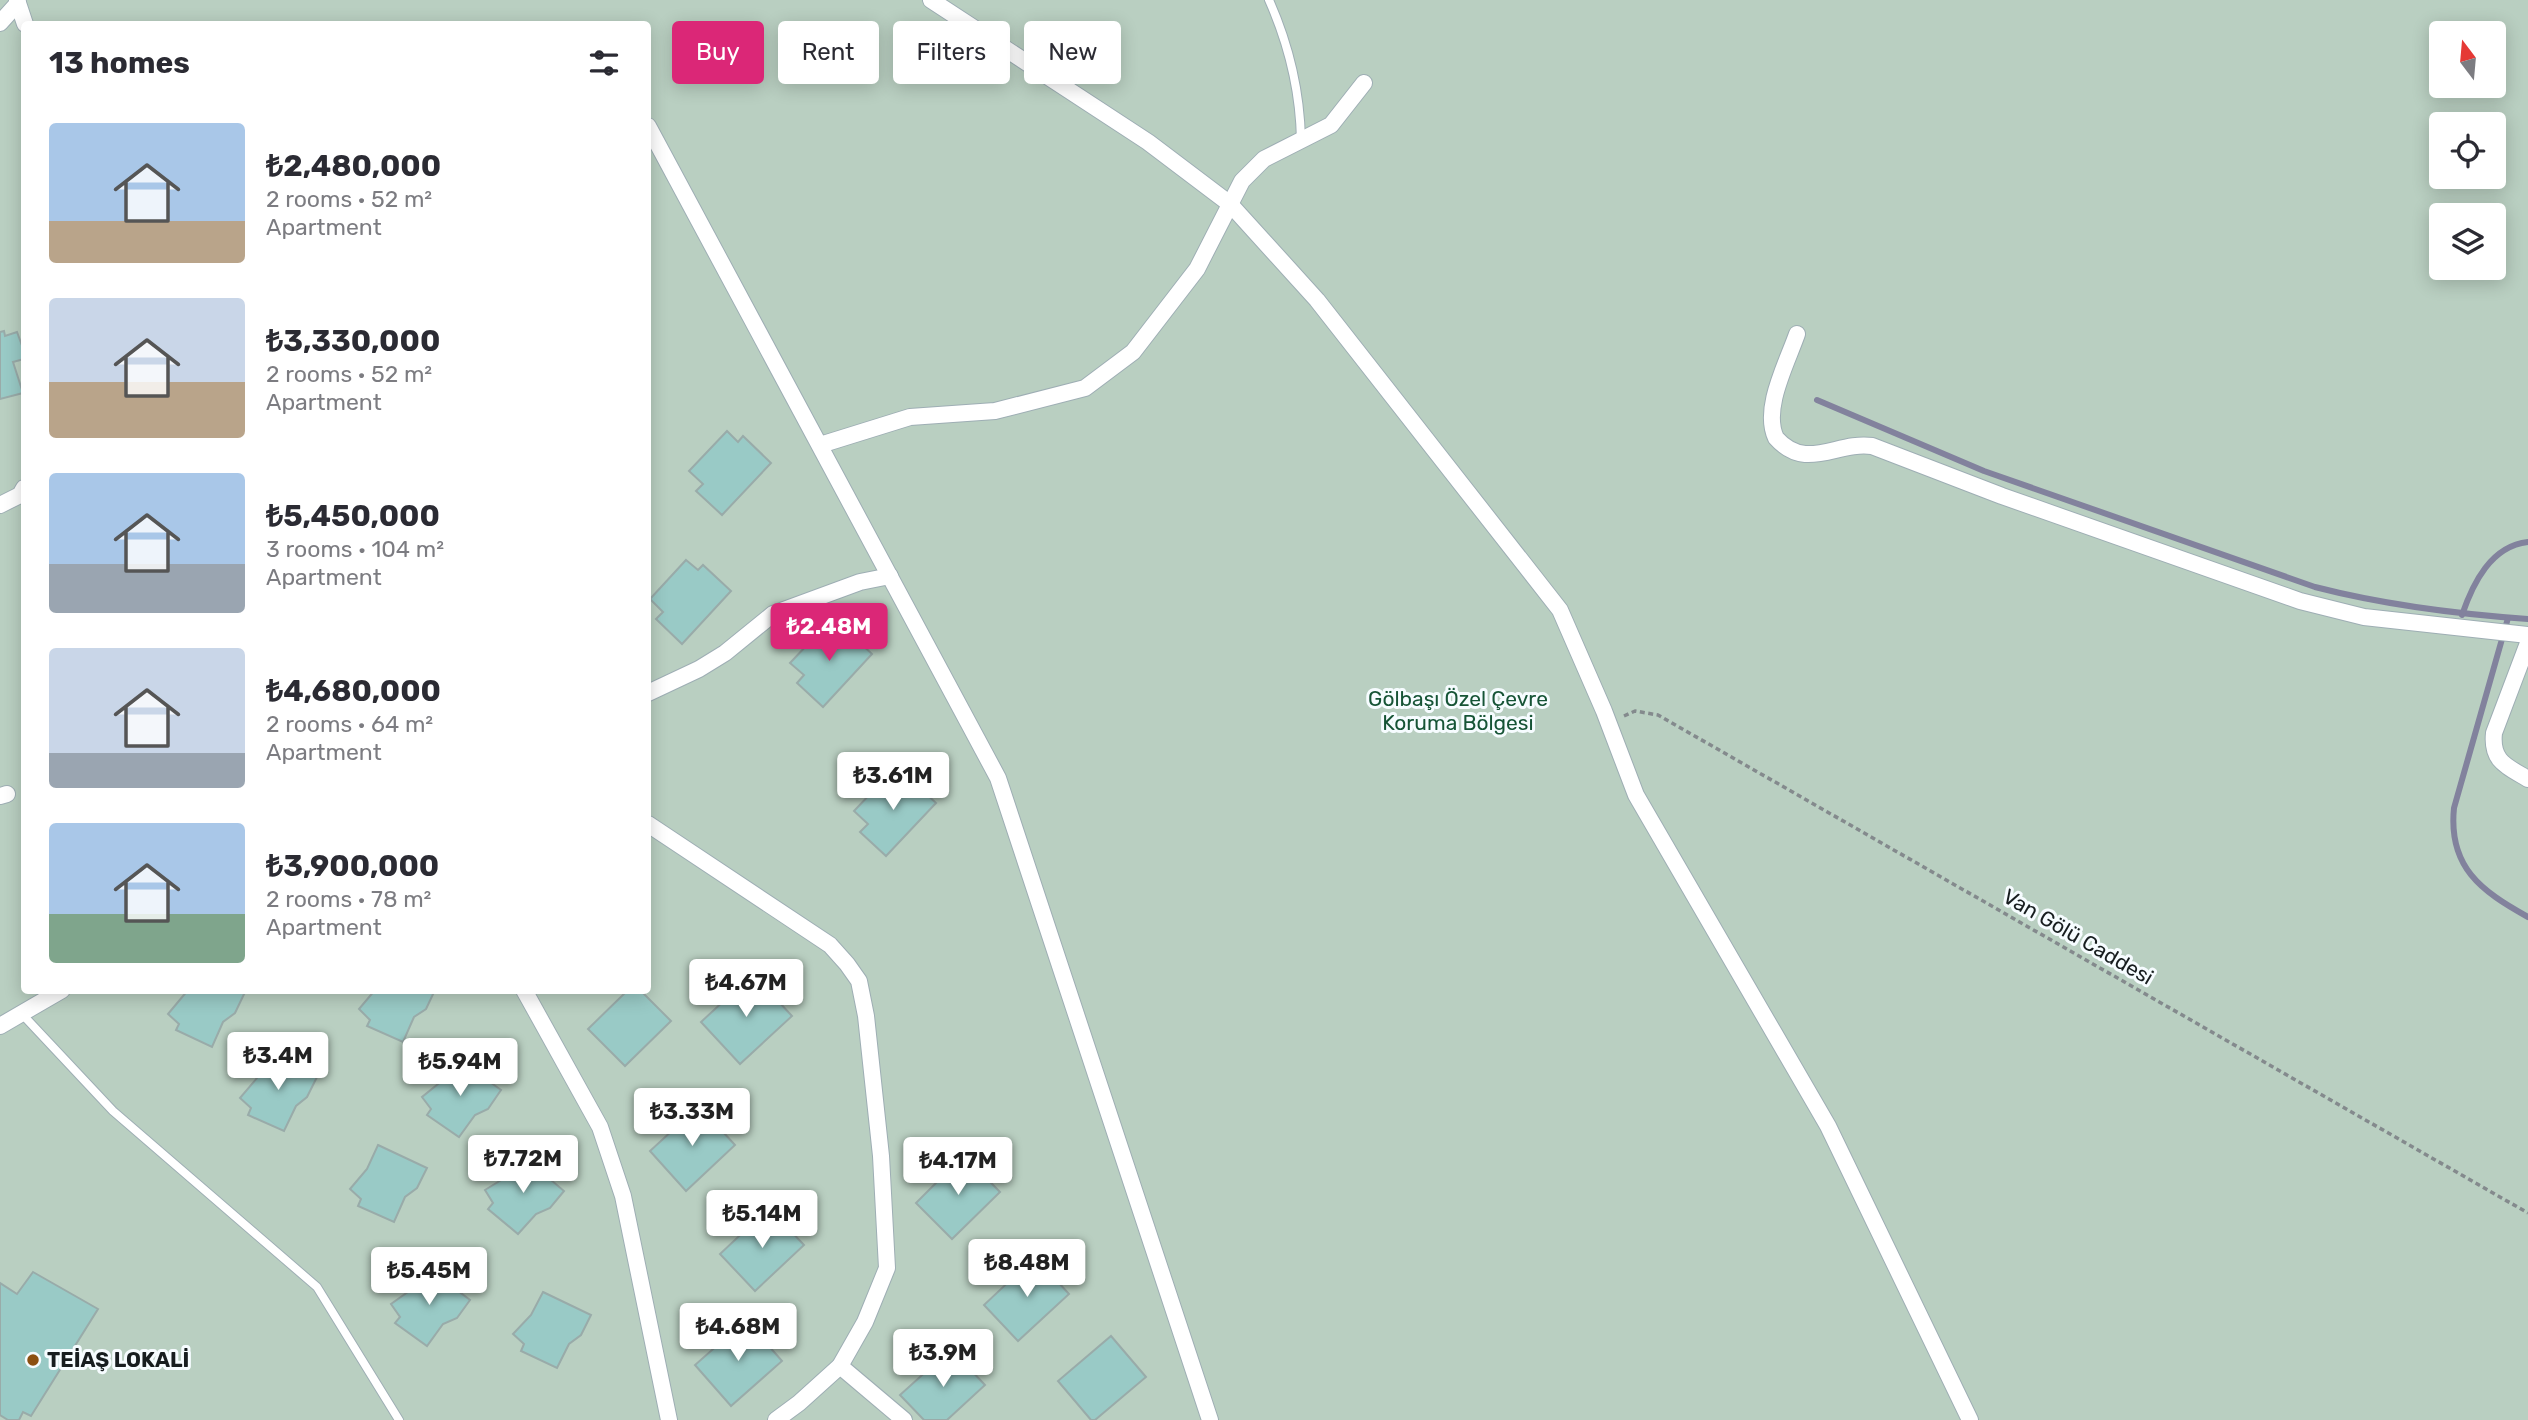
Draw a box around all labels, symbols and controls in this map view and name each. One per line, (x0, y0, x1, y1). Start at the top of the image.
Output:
chip: Buy (672, 21, 764, 84)
chip: Rent (778, 21, 879, 84)
chip: Filters (893, 21, 1010, 84)
chip: New (1024, 21, 1121, 84)
north arrow (2429, 21, 2506, 98)
map controls (2429, 21, 2506, 280)
icon: filters (585, 44, 623, 82)
text: 13 homes (49, 45, 190, 81)
button: locate (2429, 112, 2506, 189)
text: ₺2,480,000 (266, 148, 441, 184)
icon: home (105, 151, 189, 235)
text: 2 rooms · 52 m² (266, 185, 432, 213)
button: layers (2429, 203, 2506, 280)
text: Apartment (266, 213, 382, 241)
text: ₺3,330,000 (266, 323, 440, 359)
icon: home (105, 326, 189, 410)
text: 2 rooms · 52 m² (266, 360, 432, 388)
text: Apartment (266, 388, 382, 416)
text: ₺5,450,000 (266, 498, 440, 534)
icon: home (105, 501, 189, 585)
text: 3 rooms · 104 m² (266, 535, 444, 563)
text: Apartment (266, 563, 382, 591)
pin: ₺2.48M (772, 604, 886, 663)
text: ₺2.48M (787, 612, 871, 640)
text: ₺4,680,000 (266, 673, 441, 709)
icon: home (105, 676, 189, 760)
park label: Gölbaşı Özel Çevre Koruma Bölgesi (1368, 686, 1548, 735)
text: 2 rooms · 64 m² (266, 710, 433, 738)
text: Apartment (266, 738, 382, 766)
pin: ₺3.61M (836, 752, 950, 812)
text: ₺3.61M (853, 761, 933, 789)
text: ₺3,900,000 (266, 848, 439, 884)
icon: home (105, 851, 189, 935)
street label: Van Gölü Caddesi (1999, 883, 2158, 990)
text: 2 rooms · 78 m² (266, 885, 431, 913)
text: Apartment (266, 913, 382, 941)
pin: ₺4.67M (689, 960, 803, 1019)
text: ₺4.67M (705, 968, 787, 996)
pin: ₺3.4M (229, 1032, 327, 1092)
pin: ₺5.94M (403, 1038, 517, 1098)
text: ₺3.4M (243, 1041, 313, 1069)
text: ₺5.94M (419, 1047, 501, 1075)
pin: ₺3.33M (635, 1088, 749, 1148)
text: ₺3.33M (650, 1097, 734, 1125)
pin: ₺7.72M (466, 1136, 580, 1195)
pin: ₺4.17M (901, 1138, 1015, 1197)
text: ₺7.72M (484, 1144, 562, 1172)
text: ₺4.17M (919, 1146, 997, 1174)
pin: ₺5.14M (705, 1190, 819, 1250)
text: ₺5.14M (722, 1199, 802, 1227)
pin: ₺8.48M (970, 1240, 1084, 1299)
pin: ₺5.45M (372, 1248, 486, 1307)
text: ₺8.48M (984, 1248, 1070, 1276)
text: ₺5.45M (387, 1256, 471, 1284)
pin: ₺4.68M (681, 1304, 795, 1363)
text: ₺4.68M (696, 1312, 780, 1340)
pin: ₺3.9M (894, 1330, 992, 1389)
text: ₺3.9M (909, 1338, 977, 1366)
place label: TEİAŞ LOKALİ (47, 1347, 189, 1372)
marker: TEİAŞ LOKALİ (25, 1352, 41, 1368)

